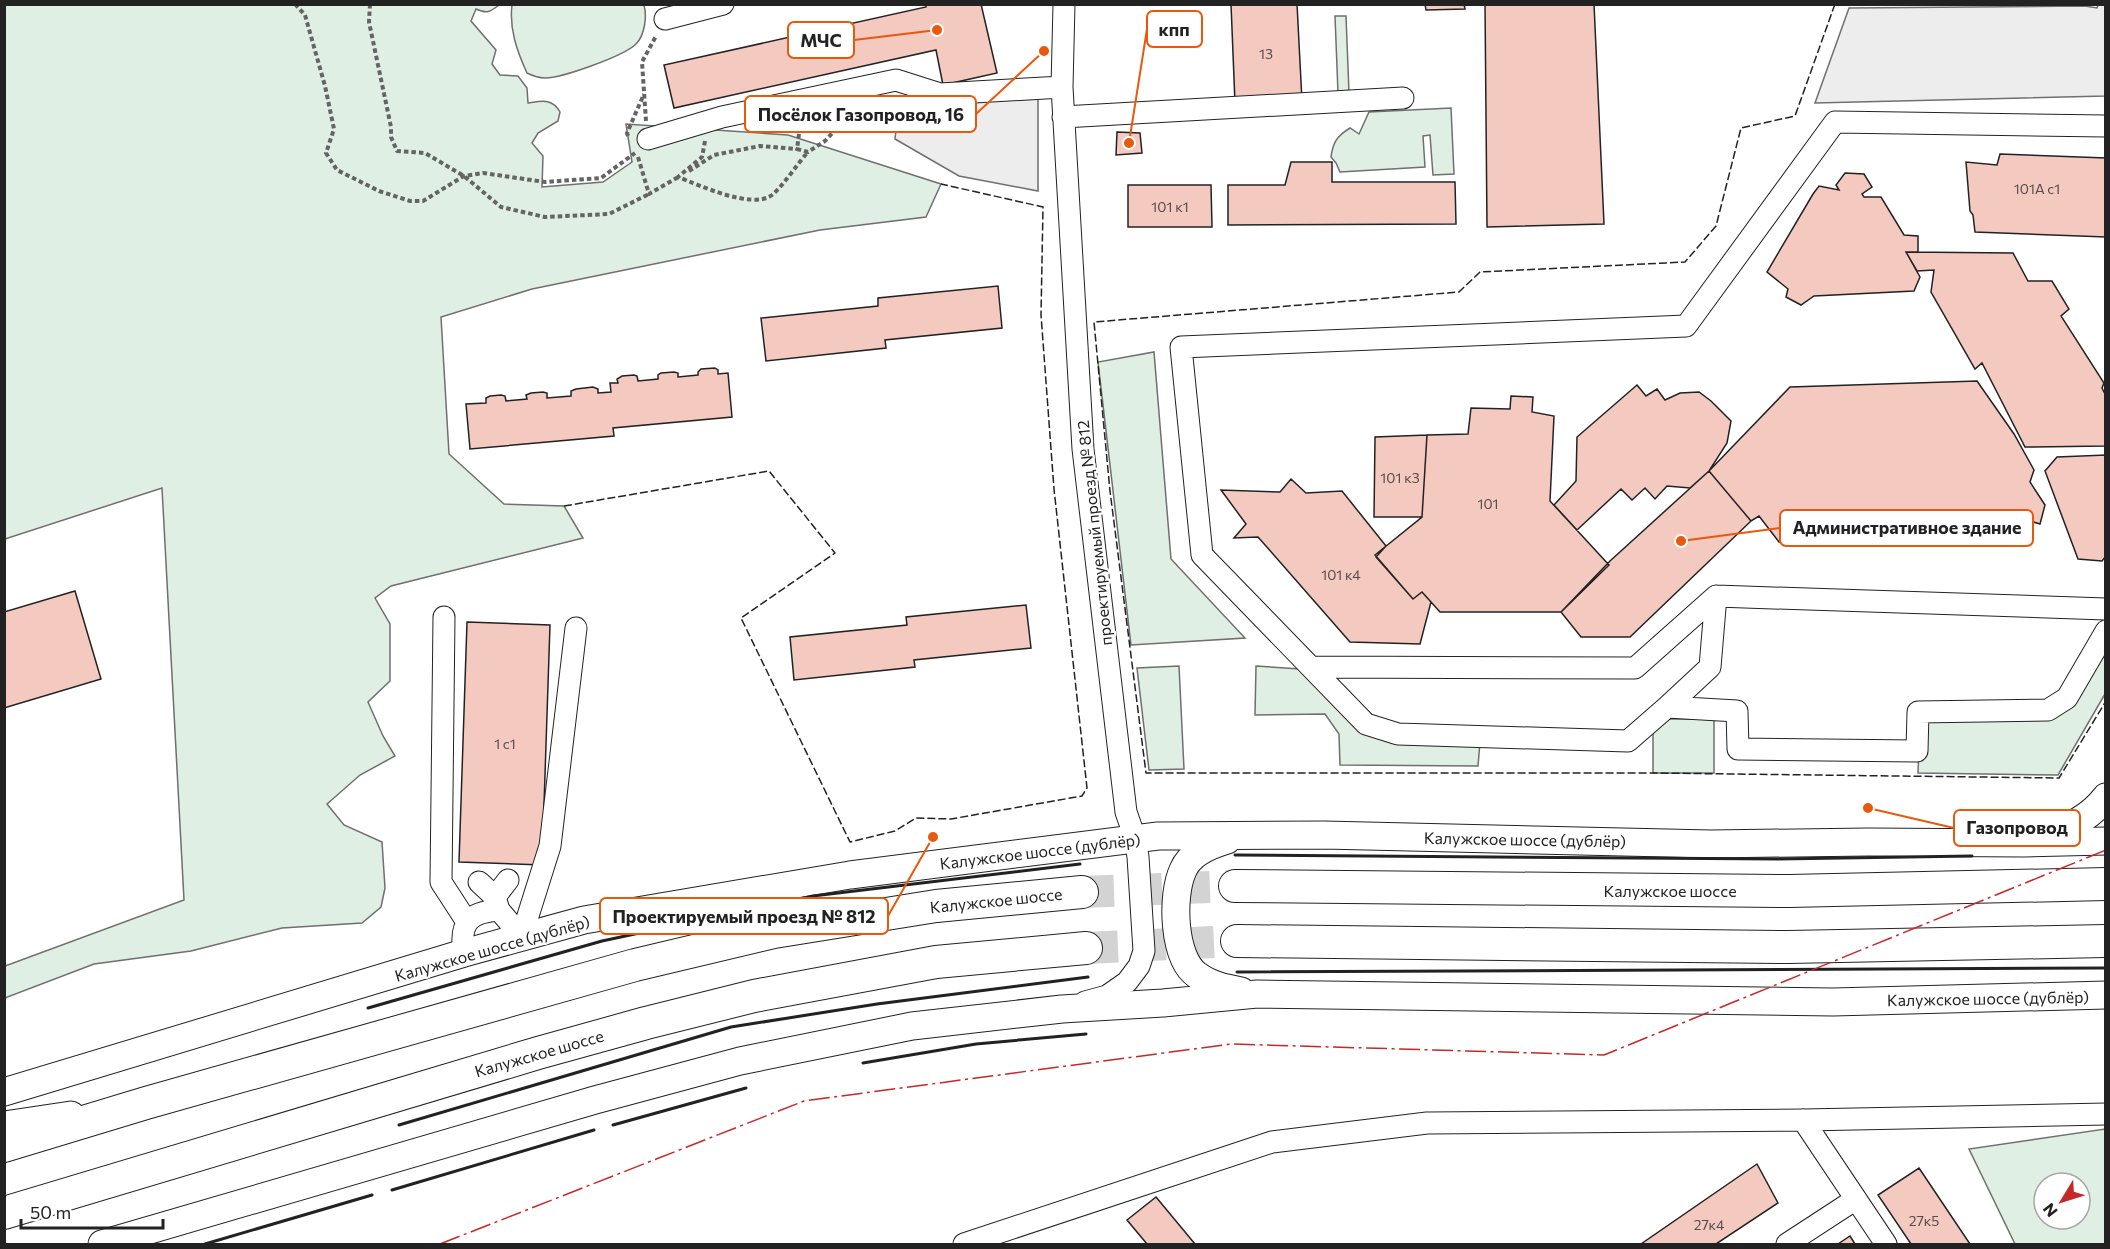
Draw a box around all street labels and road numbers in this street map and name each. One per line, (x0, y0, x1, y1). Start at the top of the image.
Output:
street label: проектируемый проезд № 812 (1073, 419, 1115, 647)
street label: Калужское шоссе (дублёр) (1424, 828, 1626, 850)
street label: Калужское шоссе (дублёр) (939, 829, 1141, 873)
street label: Калужское шоссе (1603, 881, 1737, 900)
street label: Калужское шоссе (929, 884, 1063, 916)
street label: Калужское шоссе (дублёр) (392, 911, 592, 985)
street label: Калужское шоссе (дублёр) (1887, 987, 2089, 1009)
street label: Калужское шоссе (472, 1026, 606, 1080)

